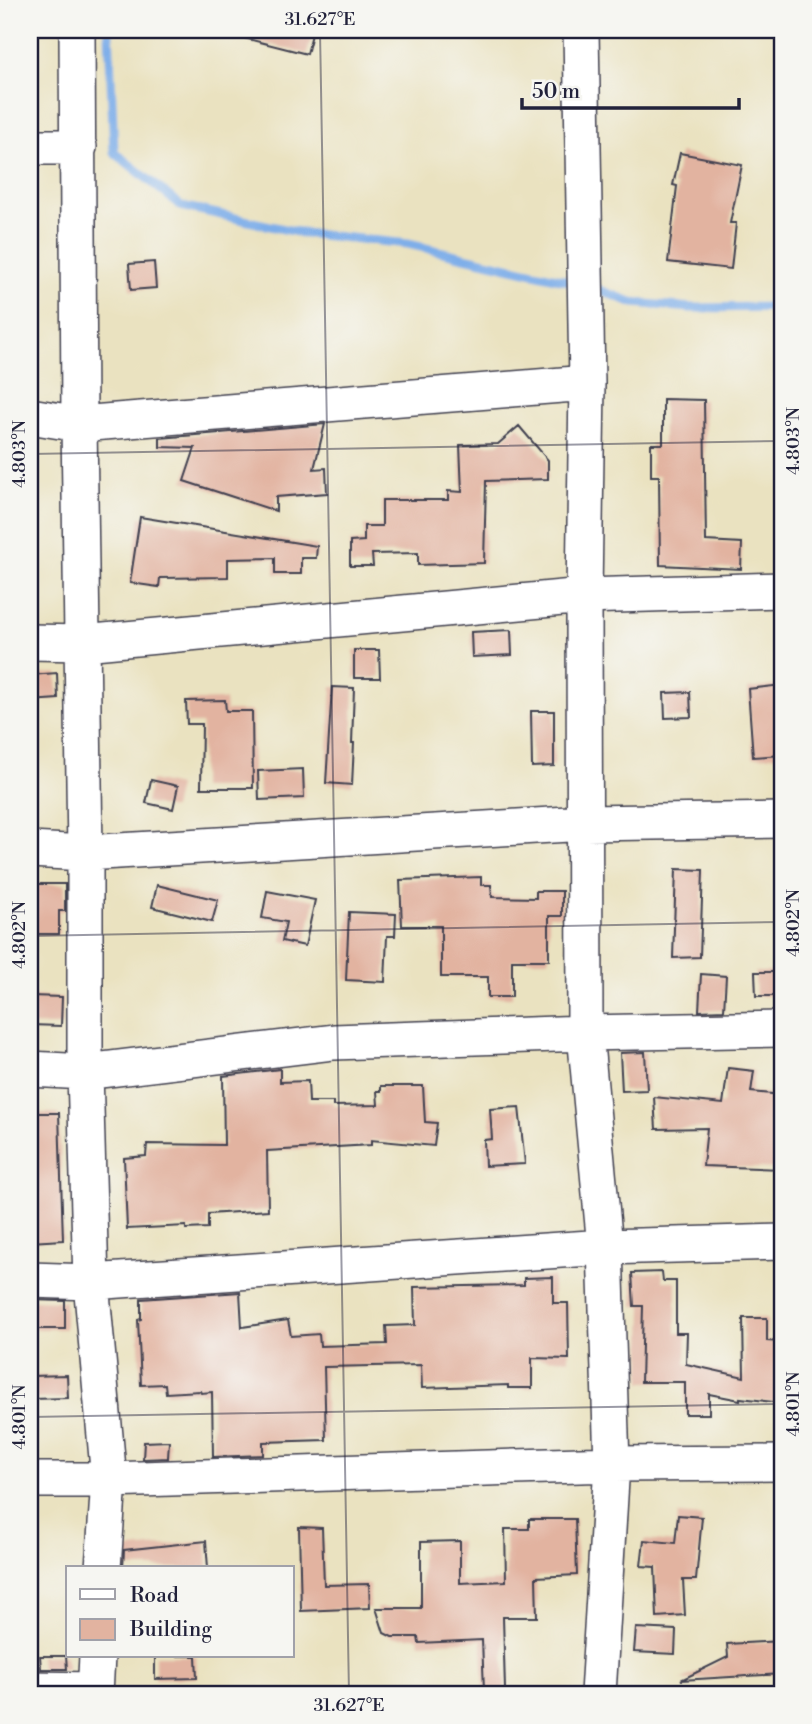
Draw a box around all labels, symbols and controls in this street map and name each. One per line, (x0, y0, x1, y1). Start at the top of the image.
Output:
text: 31.627°E (285, 8, 355, 31)
scale bar (522, 66, 738, 110)
text: 50 m (532, 79, 580, 105)
text: 4.803°N (782, 407, 805, 475)
text: 4.803°N (8, 420, 31, 488)
text: 4.802°N (782, 889, 805, 957)
text: 4.802°N (8, 901, 31, 969)
text: 4.801°N (782, 1371, 805, 1436)
text: 4.801°N (8, 1384, 31, 1449)
legend (66, 1566, 294, 1658)
text: Road (130, 1583, 179, 1609)
text: Building (129, 1617, 212, 1643)
text: 31.627°E (314, 1694, 384, 1717)

